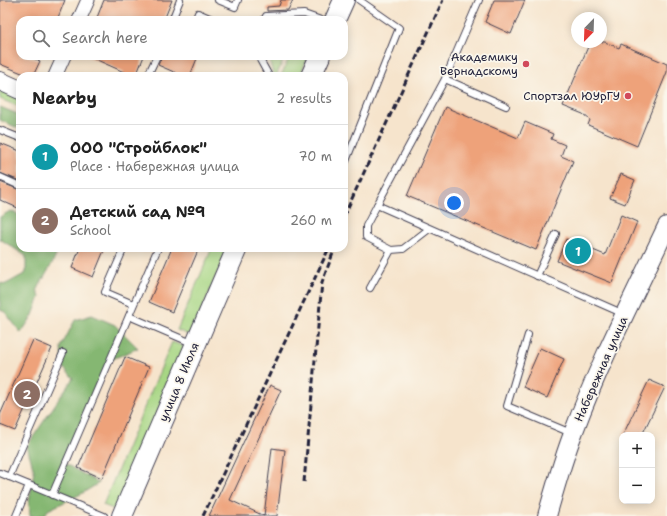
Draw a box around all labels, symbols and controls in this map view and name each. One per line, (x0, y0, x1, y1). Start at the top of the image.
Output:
north arrow (571, 12, 607, 48)
search box (16, 16, 348, 60)
icon: search (30, 27, 52, 49)
text: Search here (62, 28, 148, 48)
place label: Академику Вернадскому (440, 49, 518, 79)
marker: Академику Вернадскому (521, 59, 531, 69)
text: Nearby (32, 87, 97, 109)
place label: Спортзал ЮУрГУ (523, 88, 620, 104)
text: 2 results (276, 90, 332, 107)
marker: Спортзал ЮУрГУ (623, 91, 633, 101)
text: ООО "Стройблок" (70, 138, 207, 158)
text: 1 (42, 148, 48, 165)
text: 70 m (298, 148, 332, 165)
text: Place · Набережная улица (70, 158, 239, 175)
your location (444, 193, 464, 213)
text: Детский сад №9 (70, 202, 205, 222)
text: 2 (40, 212, 50, 229)
text: 260 m (290, 212, 332, 229)
text: School (70, 222, 111, 239)
pin: 1 (565, 236, 591, 266)
street label: Набережная улица (571, 313, 632, 424)
street label: улица 8 Июля (155, 340, 203, 424)
pin: 2 (14, 379, 40, 409)
map controls (619, 432, 655, 504)
button: + (619, 432, 655, 468)
button: − (619, 468, 655, 504)

